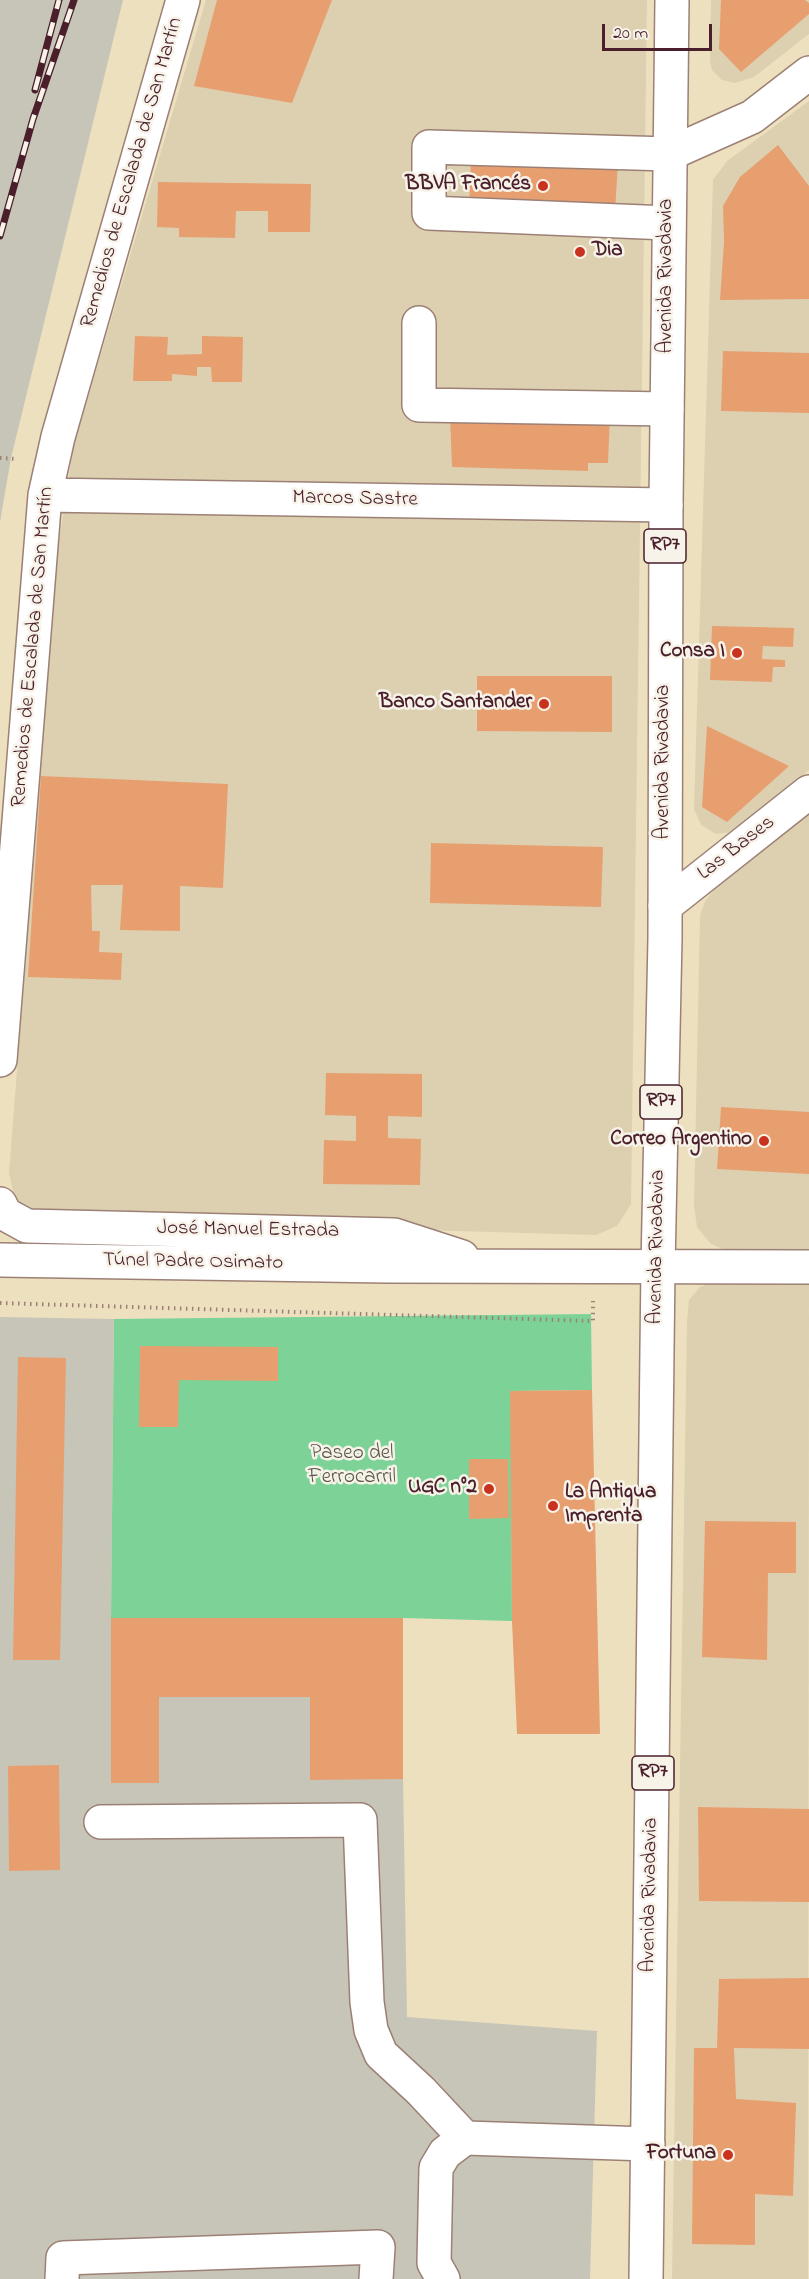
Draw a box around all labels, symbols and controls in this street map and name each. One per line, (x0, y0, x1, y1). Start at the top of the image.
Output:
scale bar (605, 12, 714, 50)
street label: Remedios de Escalada de San Martín (77, 15, 189, 331)
text: 20 m (613, 21, 648, 47)
place label: BBVA Francés (405, 173, 531, 199)
marker: BBVA Francés (536, 179, 550, 193)
street label: Avenida Rivadavia (655, 199, 681, 353)
place label: Dia (592, 239, 623, 265)
marker: Dia (573, 245, 587, 259)
street label: Remedios de Escalada de San Martín (7, 486, 61, 808)
street label: Marcos Sastre (292, 486, 418, 514)
road number: RP7 (644, 529, 686, 563)
place label: Consa I (660, 640, 725, 666)
marker: Consa I (730, 646, 744, 660)
street label: Avenida Rivadavia (652, 685, 678, 839)
place label: Banco Santander (379, 691, 532, 717)
marker: Banco Santander (537, 697, 551, 711)
street label: Las Bases (693, 811, 781, 887)
road number: RP7 (640, 1085, 682, 1119)
place label: Correo Argentino (610, 1128, 752, 1154)
marker: Correo Argentino (757, 1134, 771, 1148)
street label: Avenida Rivadavia (644, 1169, 672, 1325)
street label: José Manuel Estrada (157, 1217, 339, 1245)
street label: Túnel Padre Osimato (103, 1249, 283, 1277)
park label: Paseo del Ferrocarril (308, 1442, 396, 1492)
place label: UGC n°2 (408, 1476, 477, 1502)
place label: La Antigua Imprenta (565, 1481, 656, 1531)
marker: UGC n°2 (482, 1482, 496, 1496)
marker: La Antigua Imprenta (546, 1499, 560, 1513)
road number: RP7 (632, 1756, 674, 1790)
street label: Avenida Rivadavia (637, 1817, 665, 1973)
place label: Fortuna (646, 2142, 716, 2168)
marker: Fortuna (721, 2148, 735, 2162)

